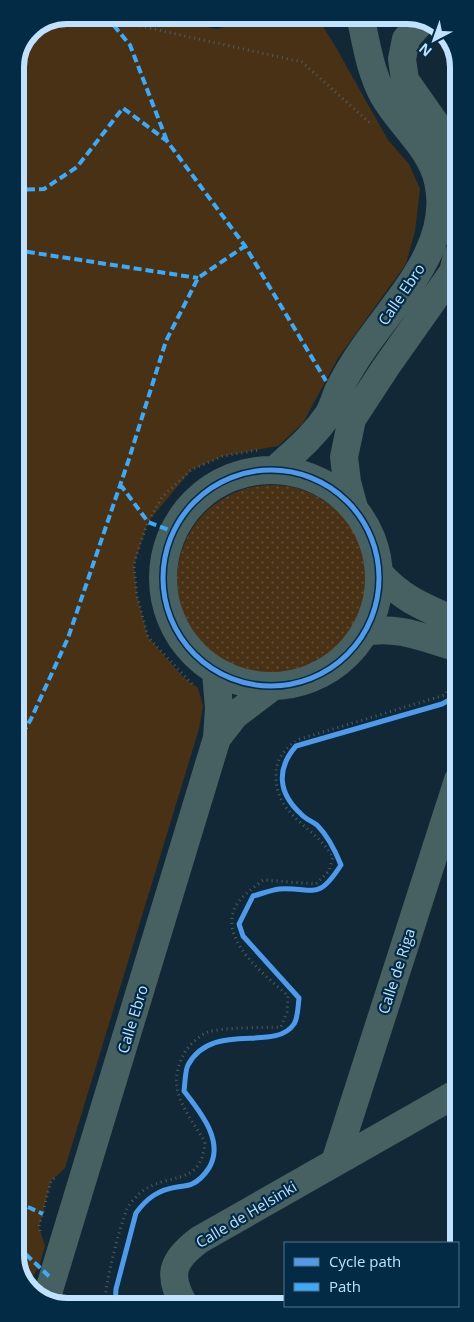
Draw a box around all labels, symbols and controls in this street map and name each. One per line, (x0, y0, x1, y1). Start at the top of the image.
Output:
north arrow (409, 15, 459, 65)
text: N (415, 39, 436, 61)
street label: Calle Ebro (373, 259, 429, 329)
street label: Calle de Riga (373, 926, 419, 1016)
street label: Calle Ebro (112, 982, 152, 1056)
street label: Calle de Helsinki (192, 1176, 300, 1252)
legend (284, 1242, 459, 1307)
text: Cycle path (329, 1251, 401, 1271)
text: Path (329, 1276, 361, 1296)

